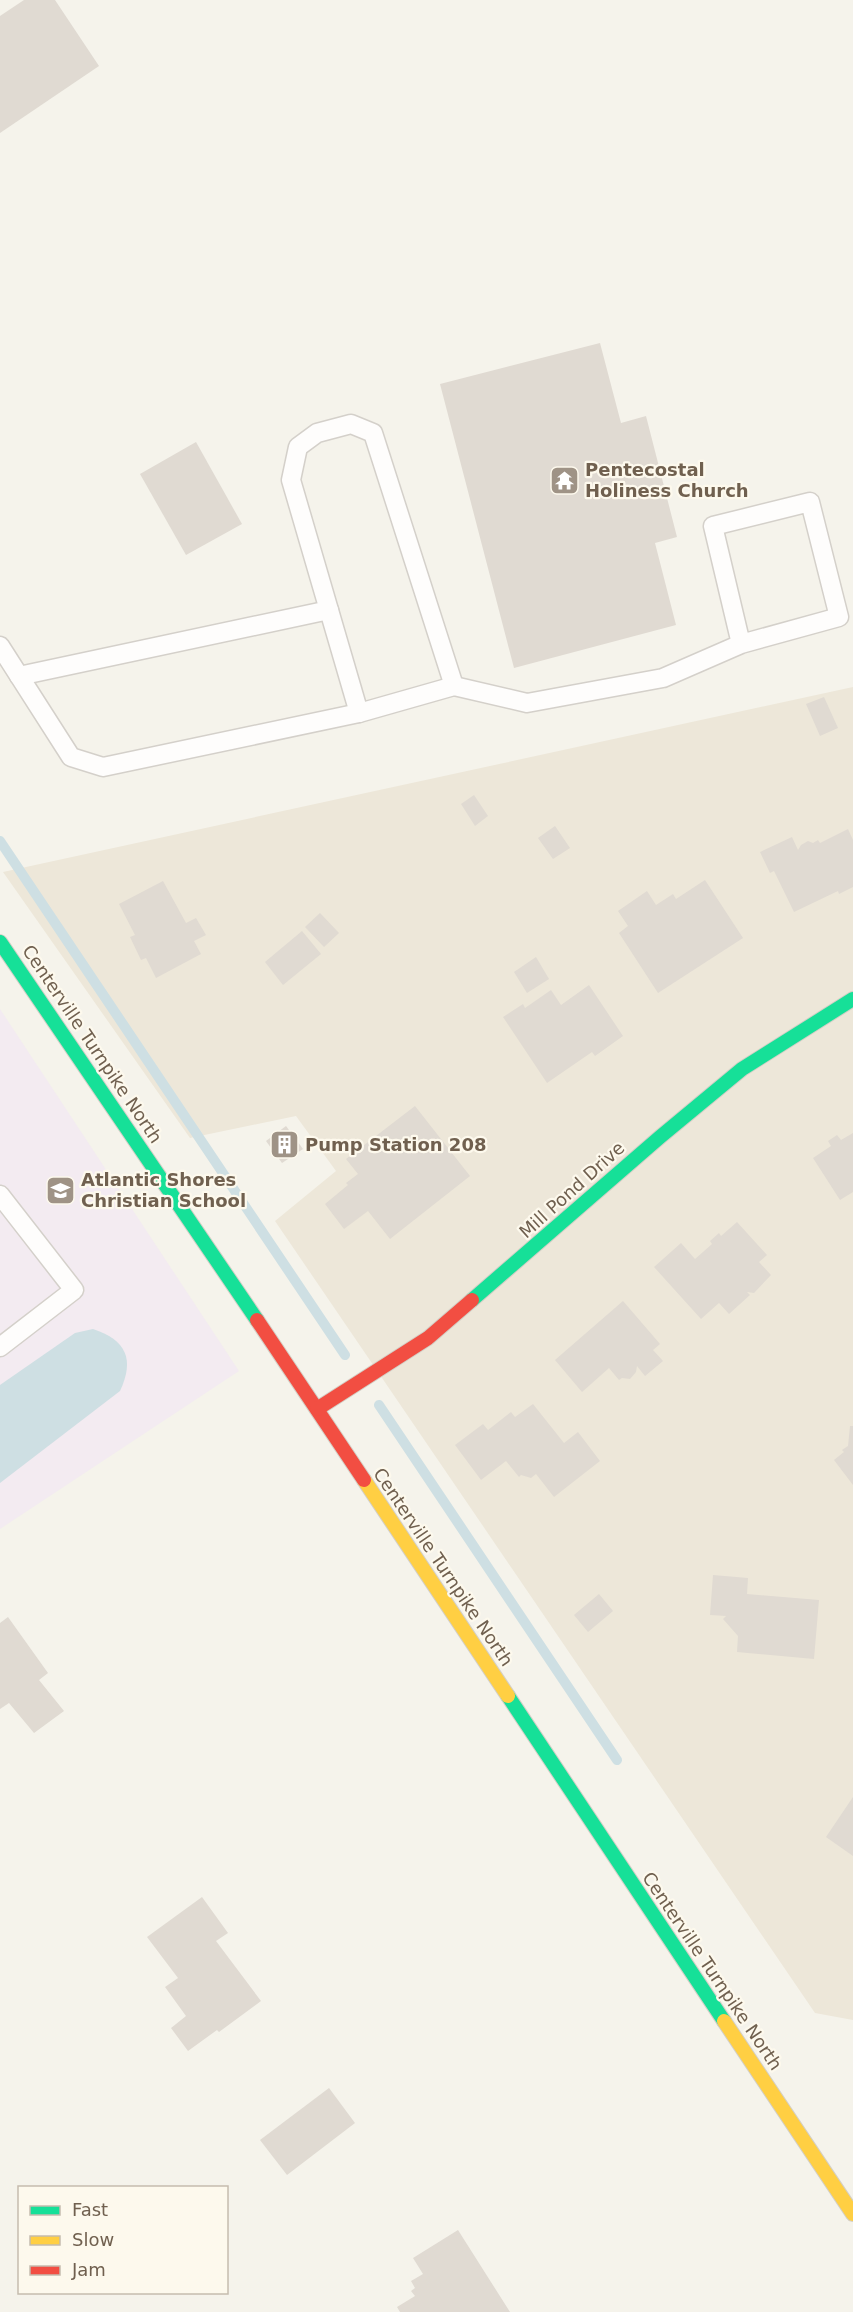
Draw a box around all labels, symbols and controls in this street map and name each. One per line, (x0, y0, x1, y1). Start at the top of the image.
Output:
place label: Pentecostal Holiness Church (585, 459, 749, 501)
temple icon: Pentecostal Holiness Church (548, 464, 580, 496)
street label: Centerville Turnpike North (18, 941, 167, 1147)
building icon: Pump Station 208 (268, 1129, 300, 1161)
place label: Pump Station 208 (305, 1134, 486, 1155)
street label: Mill Pond Drive (515, 1137, 628, 1242)
place label: Atlantic Shores Christian School (81, 1169, 246, 1211)
school or university icon: Atlantic Shores Christian School (44, 1174, 76, 1206)
street label: Centerville Turnpike North (369, 1464, 518, 1670)
street label: Centerville Turnpike North (638, 1868, 787, 2074)
legend (18, 2186, 228, 2294)
text: Fast (72, 2199, 108, 2220)
text: Slow (72, 2229, 114, 2250)
text: Jam (71, 2259, 106, 2280)

